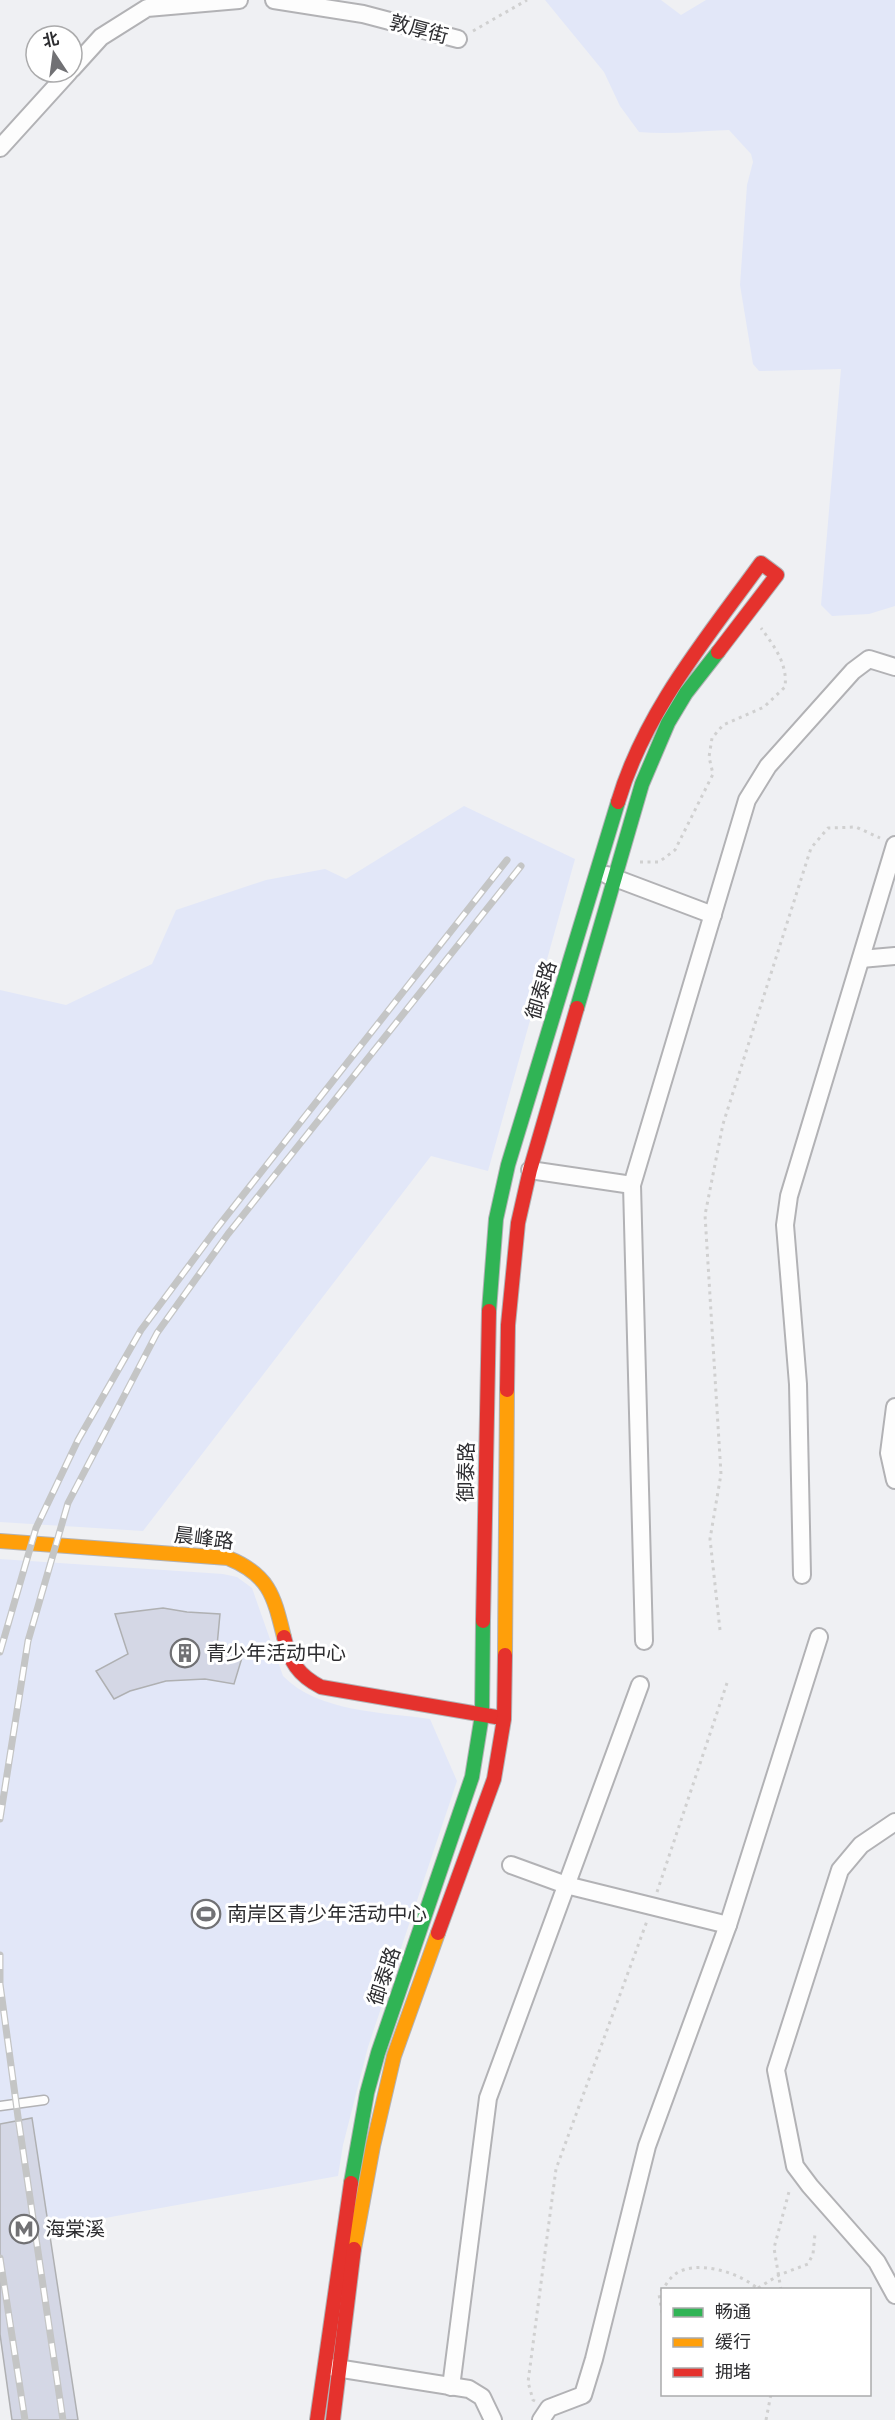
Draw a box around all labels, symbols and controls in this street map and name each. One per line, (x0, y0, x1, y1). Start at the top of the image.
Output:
street label: 敦厚街 (386, 8, 452, 50)
north arrow (24, 24, 84, 84)
text: 北 (40, 27, 61, 53)
street label: 御泰路 (519, 957, 563, 1023)
street label: 御泰路 (451, 1442, 481, 1502)
street label: 晨峰路 (173, 1520, 235, 1556)
building icon: 青少年活动中心 (169, 1637, 201, 1669)
place label: 青少年活动中心 (206, 1639, 346, 1667)
sports icon: 南岸区青少年活动中心 (190, 1898, 222, 1930)
place label: 南岸区青少年活动中心 (227, 1900, 427, 1928)
street label: 御泰路 (361, 1943, 407, 2009)
metro station icon: 海棠溪 (8, 2213, 40, 2245)
place label: 海棠溪 (45, 2215, 105, 2243)
legend (661, 2288, 871, 2396)
text: 畅通 (715, 2299, 751, 2324)
text: 缓行 (715, 2329, 751, 2354)
text: 拥堵 (715, 2359, 751, 2384)

